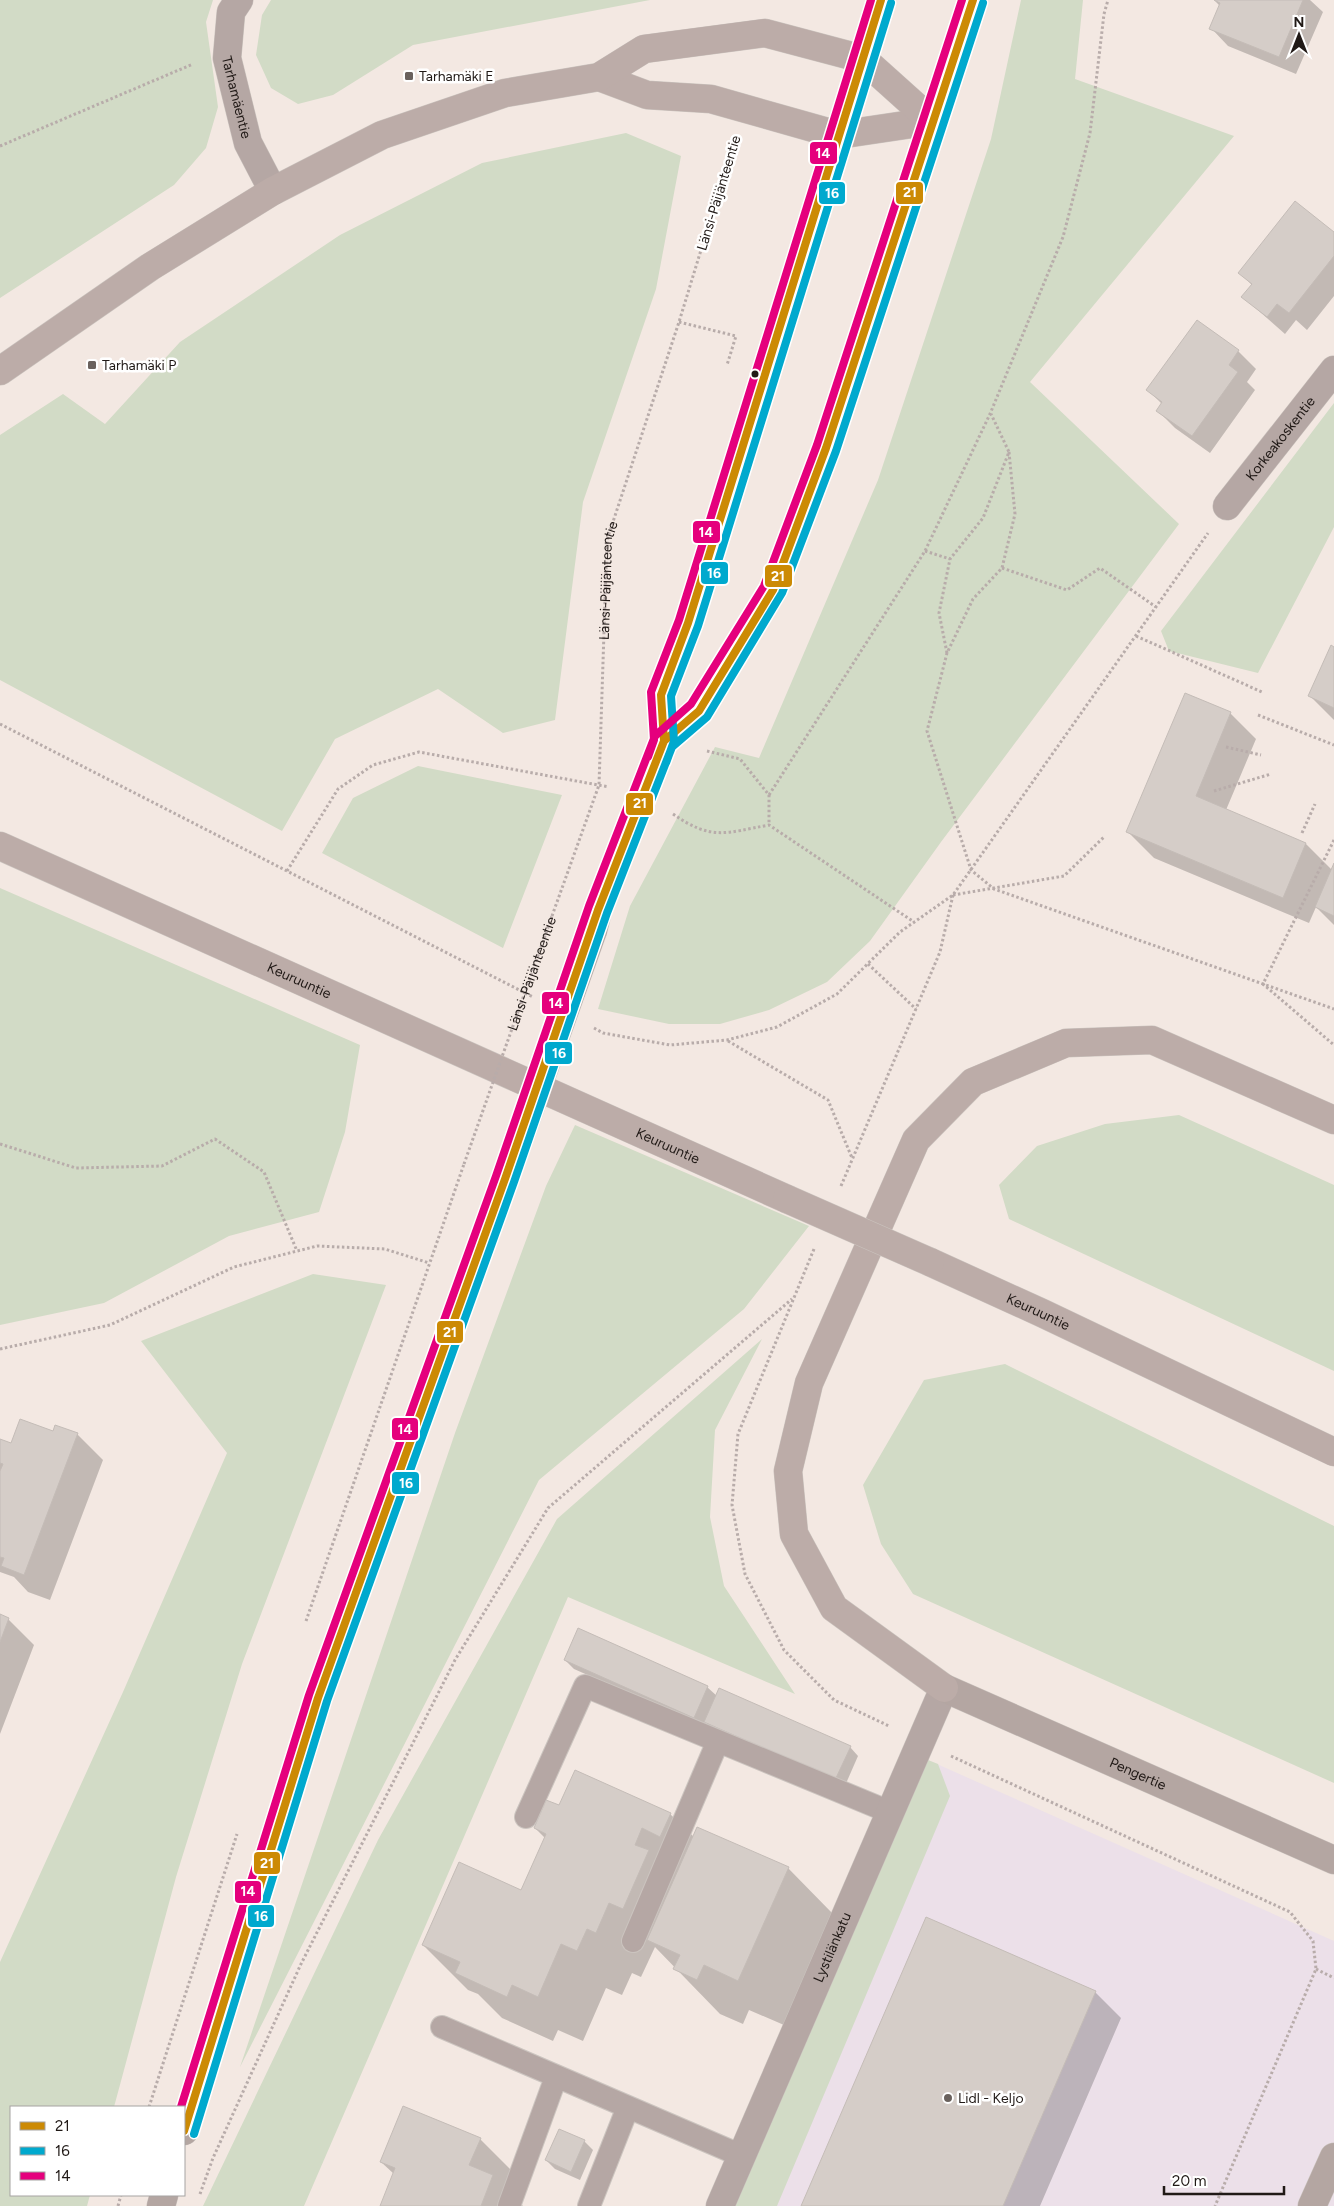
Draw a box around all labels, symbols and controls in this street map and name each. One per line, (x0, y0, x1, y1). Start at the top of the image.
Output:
north arrow (1274, 10, 1324, 60)
text: N (1294, 14, 1304, 31)
street label: Tarhamäentie (218, 54, 255, 141)
place label: Tarhamäki E (419, 68, 494, 85)
marker: Tarhamäki E (403, 70, 415, 82)
street label: Länsi-Päijänteentie (693, 133, 745, 253)
line badge: 14 (809, 141, 838, 165)
text: 14 (816, 145, 831, 162)
line badge: 16 (818, 181, 846, 205)
line badge: 21 (895, 181, 924, 205)
text: 21 (903, 184, 917, 201)
text: 16 (825, 185, 839, 202)
place label: Tarhamäki P (102, 357, 176, 374)
marker: Tarhamäki P (86, 359, 98, 371)
unlabelled marker (750, 369, 760, 379)
street label: Korkeakoskentie (1242, 393, 1319, 484)
street label: Länsi-Päijänteentie (595, 518, 621, 640)
line badge: 14 (692, 520, 721, 544)
text: 14 (699, 524, 714, 541)
line badge: 16 (700, 561, 729, 585)
line badge: 21 (764, 564, 793, 588)
text: 16 (707, 565, 721, 582)
text: 21 (771, 568, 785, 585)
line badge: 21 (625, 792, 654, 816)
text: 21 (633, 795, 647, 812)
street label: Länsi-Päijänteentie (504, 914, 560, 1033)
street label: Keuruuntie (265, 959, 334, 1002)
line badge: 14 (541, 991, 570, 1015)
text: 14 (549, 995, 564, 1012)
line badge: 16 (544, 1041, 573, 1065)
text: 16 (552, 1045, 566, 1062)
street label: Keuruuntie (633, 1124, 703, 1167)
street label: Keuruuntie (1004, 1289, 1073, 1334)
line badge: 21 (436, 1320, 464, 1344)
text: 21 (443, 1324, 457, 1341)
line badge: 14 (391, 1417, 419, 1441)
text: 14 (398, 1421, 413, 1438)
line badge: 16 (391, 1471, 420, 1495)
text: 16 (399, 1475, 413, 1492)
street label: Pengertie (1107, 1754, 1169, 1794)
line badge: 21 (253, 1851, 281, 1875)
text: 21 (260, 1855, 274, 1872)
line badge: 14 (234, 1880, 262, 1904)
text: 14 (241, 1883, 256, 1900)
line badge: 16 (247, 1904, 275, 1928)
text: 16 (254, 1908, 268, 1925)
street label: Lystilänkatu (809, 1910, 855, 1985)
place label: Lidl - Keljo (958, 2090, 1024, 2107)
marker: Lidl - Keljo (942, 2092, 954, 2104)
legend (10, 2106, 185, 2196)
text: 21 (55, 2117, 70, 2135)
text: 16 (55, 2142, 70, 2160)
scale bar (1164, 2164, 1284, 2196)
text: 14 (55, 2167, 71, 2185)
text: 20 m (1172, 2172, 1206, 2190)

